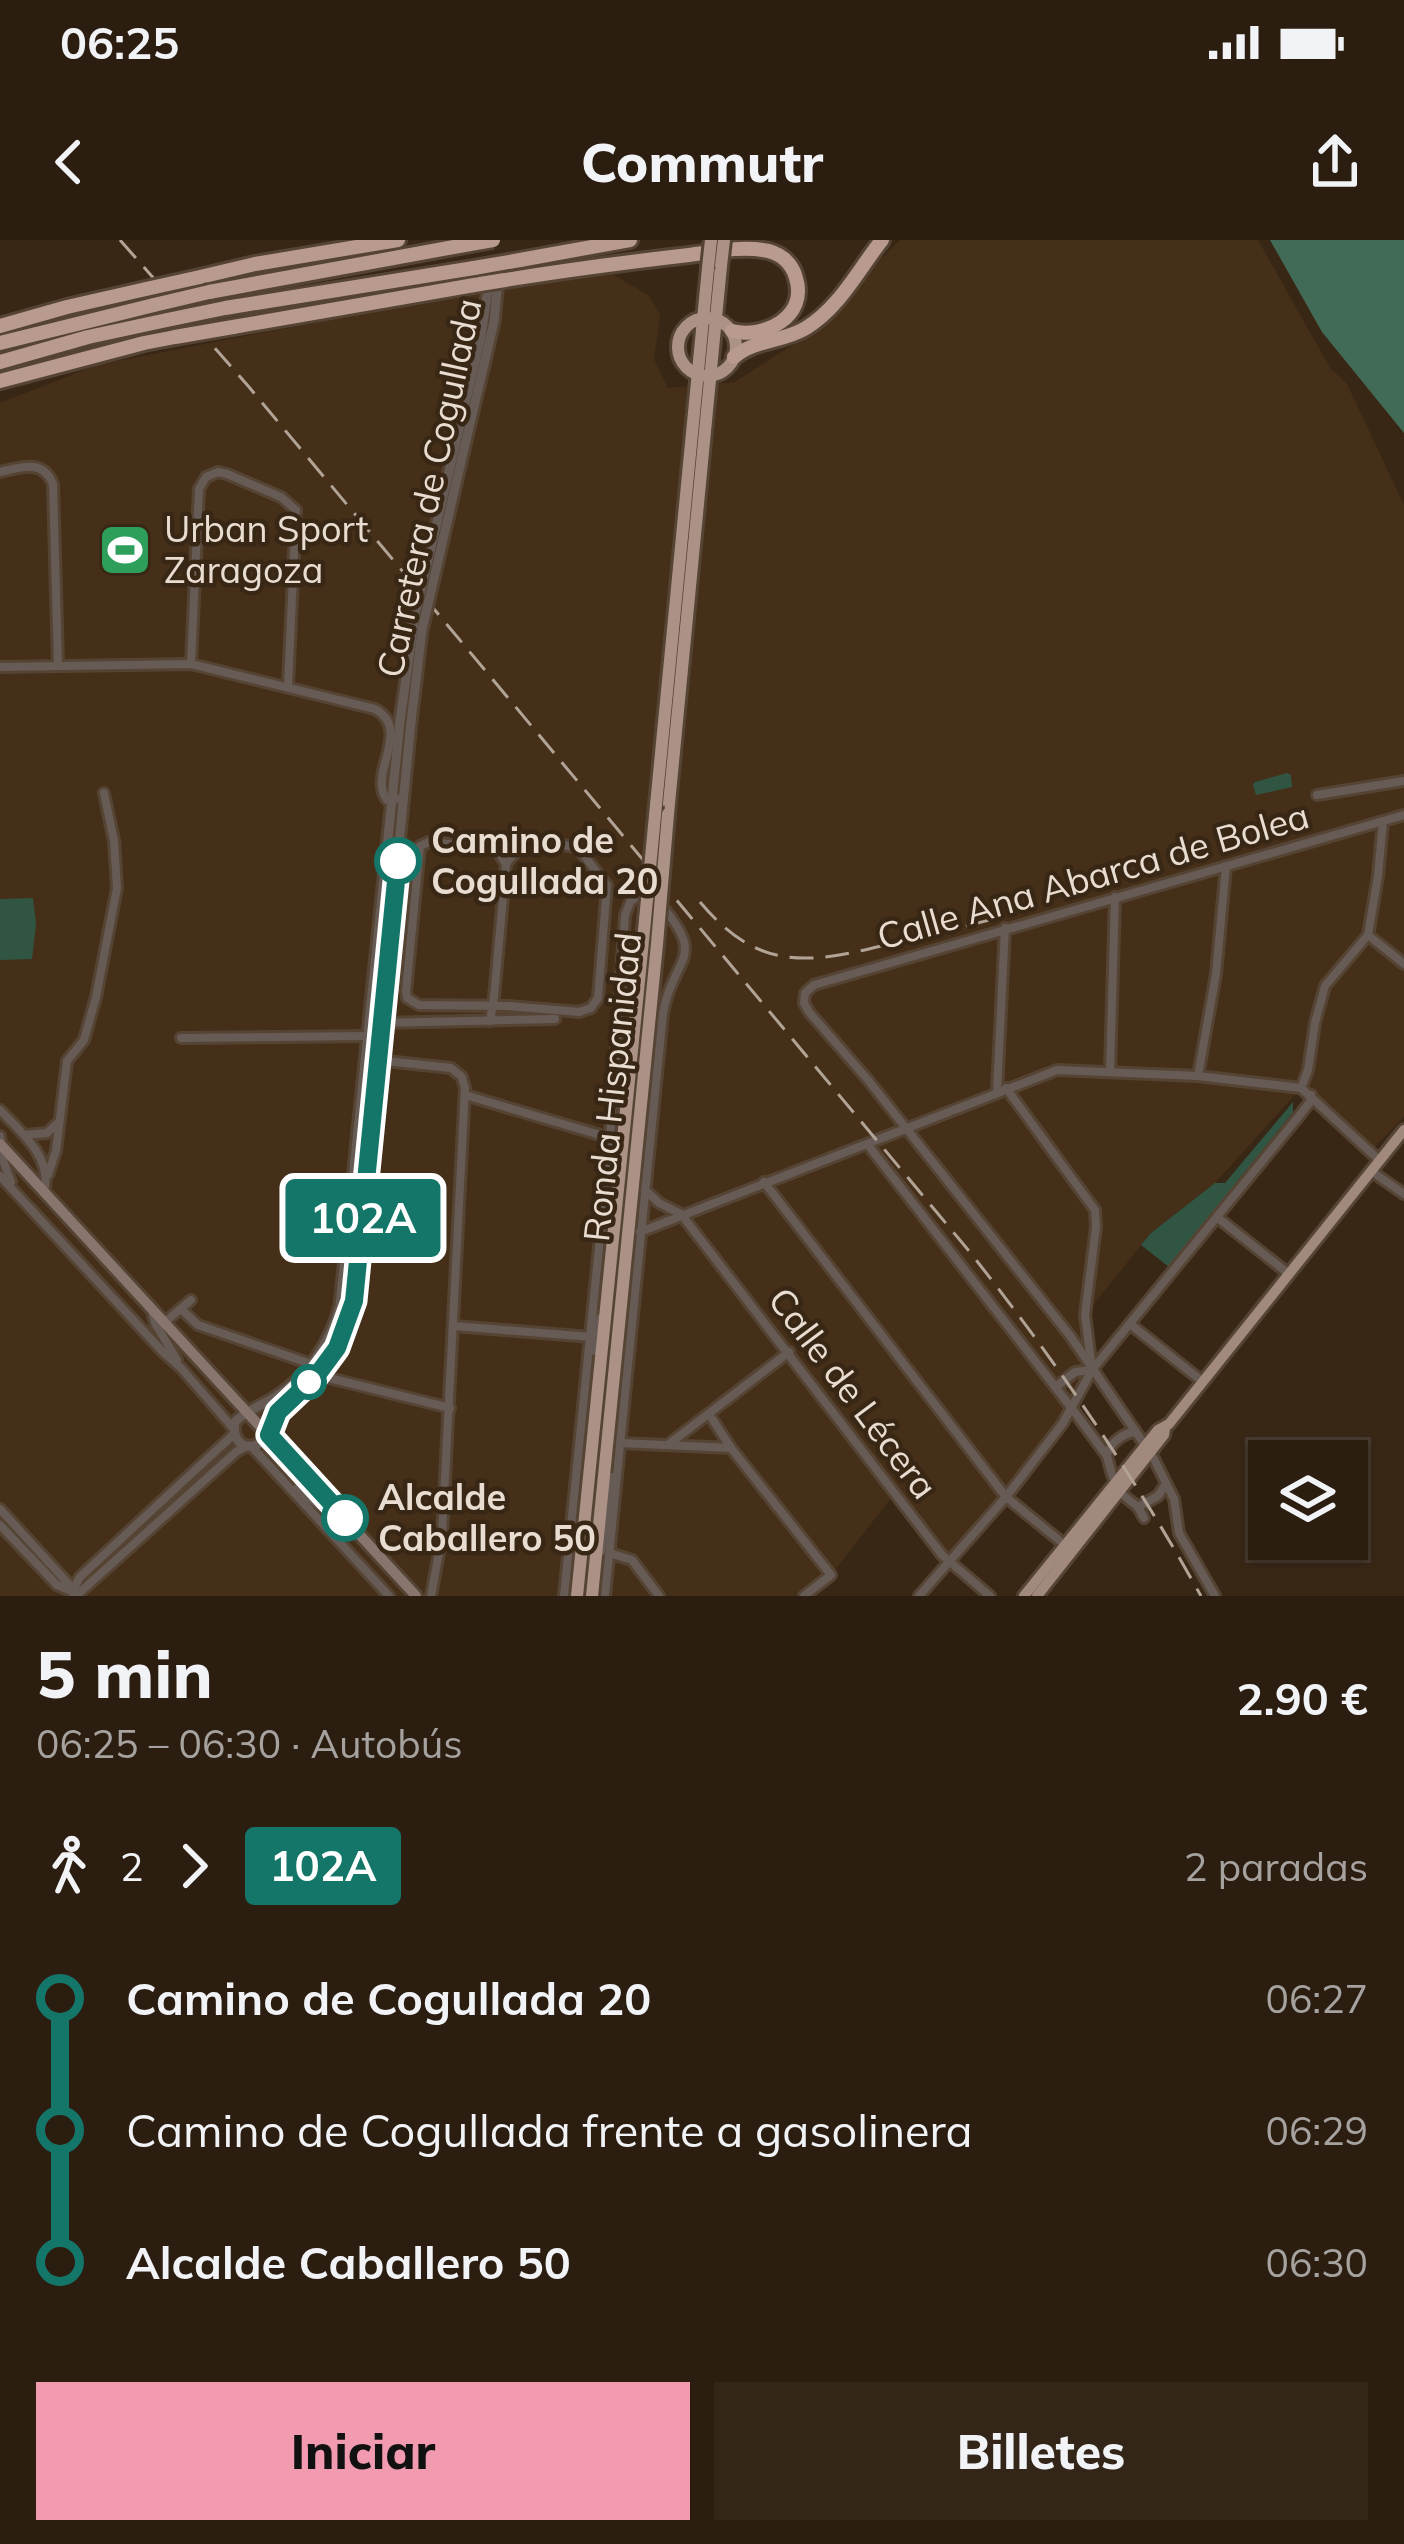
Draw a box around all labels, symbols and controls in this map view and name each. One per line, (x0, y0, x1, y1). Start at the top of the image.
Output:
text: 06:25 (60, 14, 179, 70)
text: Commutr (581, 128, 823, 196)
icon: back (36, 129, 102, 195)
icon: share (1302, 129, 1368, 195)
street label: Carretera de Cogullada (366, 294, 491, 681)
place label: Urban Sport Zaragoza (164, 506, 368, 592)
sports icon: Urban Sport Zaragoza (97, 522, 153, 578)
street label: Calle Ana Abarca de Bolea (872, 792, 1314, 959)
place label: Camino de Cogullada 20 (431, 817, 658, 903)
marker: Camino de Cogullada 20 (376, 839, 420, 883)
street label: Ronda Hispanidad (573, 930, 650, 1244)
line badge: 102A (279, 1179, 447, 1257)
text: 102A (309, 1191, 417, 1244)
street label: Calle de Lécera (759, 1278, 947, 1507)
unlabelled marker (293, 1366, 325, 1398)
map controls (1248, 1440, 1368, 1560)
button: layers (1248, 1440, 1368, 1560)
place label: Alcalde Caballero 50 (378, 1474, 596, 1560)
marker: Alcalde Caballero 50 (323, 1496, 367, 1540)
text: 5 min (36, 1632, 213, 1715)
text: 2.90 € (1237, 1670, 1368, 1726)
text: 06:25 – 06:30 · Autobús (36, 1719, 463, 1768)
icon: walk (36, 1833, 102, 1899)
icon: forward (161, 1833, 227, 1899)
text: 102A (269, 1839, 377, 1892)
text: 2 (120, 1842, 143, 1891)
text: 2 paradas (1184, 1842, 1368, 1891)
text: Camino de Cogullada 20 (126, 1970, 651, 2026)
text: 06:27 (1266, 1974, 1368, 2023)
text: Camino de Cogullada frente a gasolinera (126, 2102, 973, 2158)
text: 06:29 (1266, 2106, 1368, 2155)
text: Alcalde Caballero 50 (126, 2234, 571, 2290)
text: 06:30 (1266, 2238, 1368, 2287)
button: Iniciar (36, 2382, 690, 2520)
button: Billetes (714, 2382, 1368, 2520)

